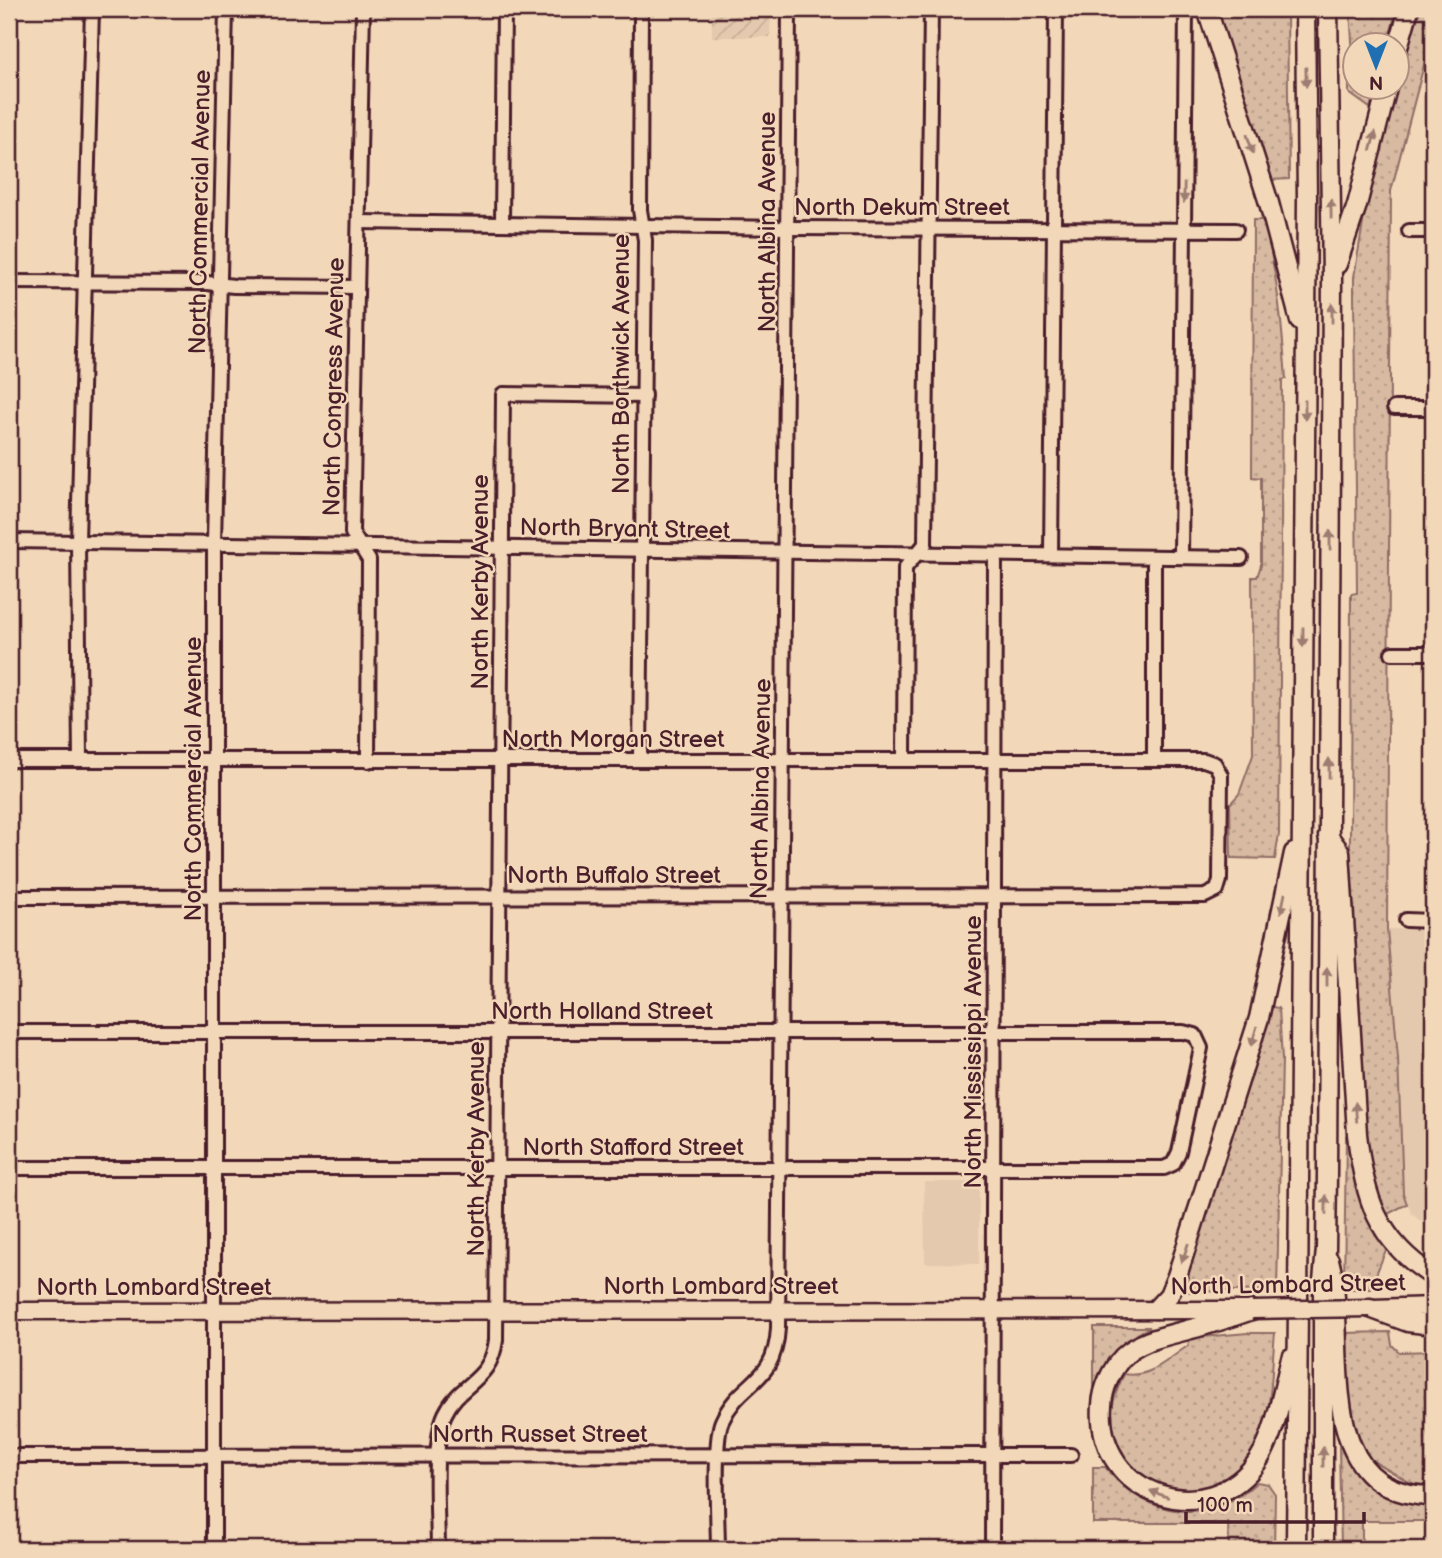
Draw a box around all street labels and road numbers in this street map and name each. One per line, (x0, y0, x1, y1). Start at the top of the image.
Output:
street label: North Commercial Avenue (183, 69, 217, 355)
street label: North Albina Avenue (753, 111, 782, 333)
street label: North Dekum Street (794, 193, 1011, 222)
street label: North Borthwick Avenue (607, 234, 636, 494)
street label: North Congress Avenue (317, 257, 351, 517)
street label: North Kerby Avenue (466, 474, 495, 690)
street label: North Bryant Street (519, 513, 731, 545)
street label: North Commercial Avenue (179, 637, 208, 921)
street label: North Albina Avenue (745, 678, 777, 900)
street label: North Morgan Street (501, 725, 725, 754)
street label: North Buffalo Street (507, 861, 722, 890)
street label: North Mississippi Avenue (959, 915, 988, 1189)
street label: North Holland Street (491, 997, 714, 1026)
street label: North Kerby Avenue (462, 1041, 491, 1257)
street label: North Stafford Street (522, 1133, 744, 1162)
street label: North Lombard Street (1170, 1268, 1407, 1302)
street label: North Lombard Street (603, 1272, 839, 1301)
street label: North Lombard Street (36, 1273, 272, 1302)
street label: North Russet Street (432, 1420, 648, 1449)

